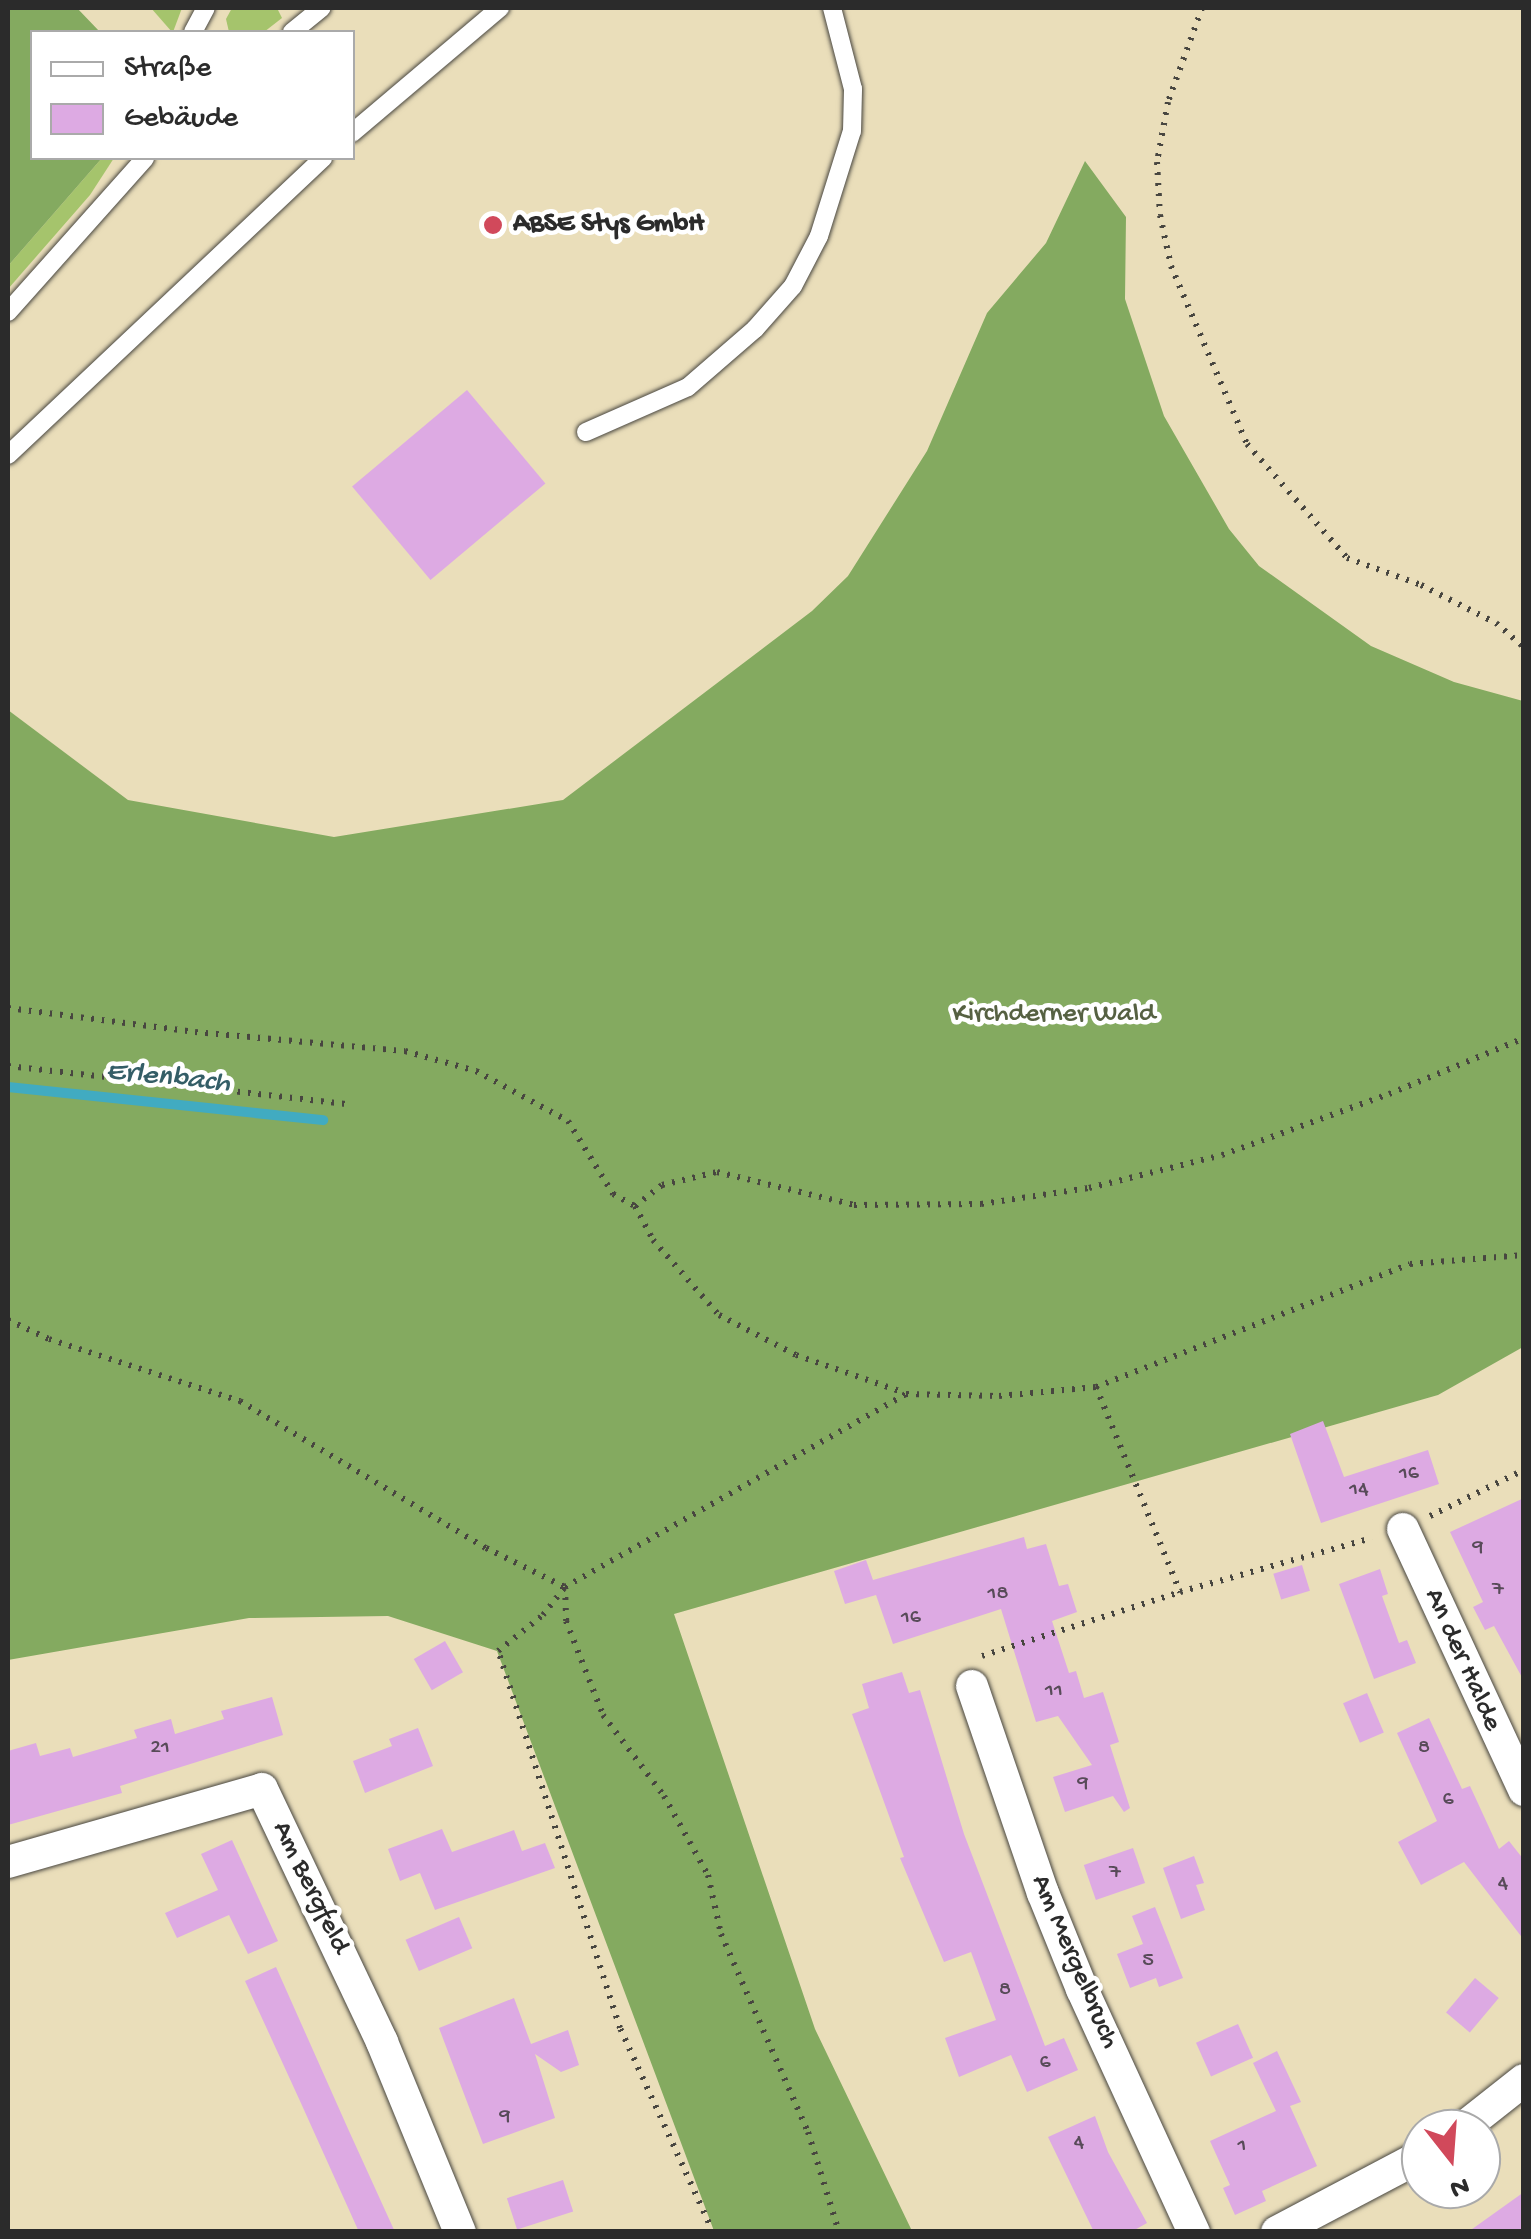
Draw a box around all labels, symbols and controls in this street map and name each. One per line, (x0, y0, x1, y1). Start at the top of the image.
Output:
legend (30, 30, 355, 160)
text: Straße (124, 52, 211, 87)
text: Gebäude (124, 102, 238, 137)
place label: ABSE Stys GmbH (513, 208, 704, 242)
marker: ABSE Stys GmbH (482, 214, 504, 236)
park label: Kirchderner Wald (953, 998, 1155, 1032)
water label: Erlenbach (104, 1055, 232, 1103)
house number: 16 (1399, 1462, 1419, 1488)
house number: 14 (1349, 1478, 1369, 1504)
house number: 9 (1472, 1536, 1484, 1562)
house number: 7 (1492, 1578, 1504, 1604)
house number: 18 (988, 1582, 1008, 1608)
street label: An der Halde (1416, 1584, 1508, 1736)
house number: 16 (901, 1606, 921, 1632)
house number: 11 (1045, 1679, 1063, 1705)
house number: 21 (150, 1736, 170, 1762)
house number: 8 (1418, 1736, 1430, 1762)
house number: 9 (1077, 1772, 1089, 1798)
house number: 6 (1442, 1788, 1454, 1814)
street label: Am Bergfeld (264, 1816, 356, 1960)
house number: 7 (1109, 1861, 1121, 1887)
street label: Am Mergelbruch (1022, 1870, 1126, 2054)
house number: 4 (1498, 1872, 1508, 1898)
house number: 5 (1142, 1949, 1154, 1975)
house number: 8 (999, 1978, 1011, 2004)
house number: 6 (1039, 2051, 1051, 2077)
house number: 9 (499, 2105, 511, 2131)
north arrow (1401, 2109, 1501, 2209)
house number: 4 (1074, 2131, 1084, 2157)
house number: 1 (1238, 2134, 1246, 2160)
text: N (1446, 2168, 1473, 2205)

